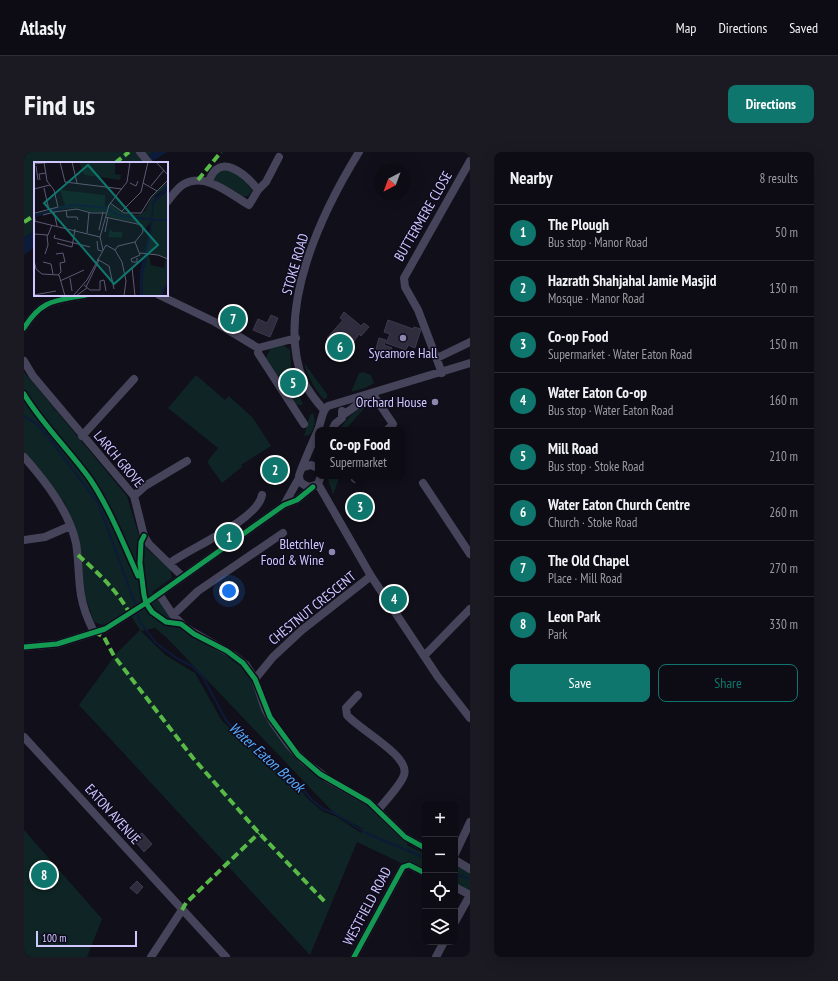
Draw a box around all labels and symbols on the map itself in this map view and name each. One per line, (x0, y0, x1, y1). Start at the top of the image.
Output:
inset map (34, 162, 168, 296)
north arrow (374, 164, 410, 200)
street label: BUTTERMERE CLOSE (390, 168, 456, 264)
street label: STOKE ROAD (278, 231, 312, 297)
pin: 7 (220, 304, 246, 334)
pin: 6 (327, 332, 353, 362)
marker: Sycamore Hall (398, 333, 408, 343)
place label: Sycamore Hall (368, 344, 438, 362)
pin: 5 (280, 368, 306, 398)
place label: Orchard House (356, 393, 427, 411)
marker: Orchard House (430, 397, 440, 407)
street label: LARCH GROVE (90, 427, 148, 491)
pin: 2 (262, 455, 288, 485)
pin: 3 (347, 492, 373, 522)
pin: 1 (216, 522, 242, 552)
place label: Bletchley Food & Wine (261, 535, 325, 569)
marker: Bletchley Food & Wine (327, 547, 337, 557)
street label: CHESTNUT CRESCENT (265, 567, 360, 649)
your location (219, 581, 239, 601)
pin: 4 (381, 584, 407, 614)
water label: Water Eaton Brook (225, 718, 311, 798)
street label: EATON AVENUE (81, 780, 145, 848)
pin: 8 (31, 860, 57, 890)
street label: WESTFIELD ROAD (339, 864, 395, 948)
scale bar (36, 929, 137, 948)

